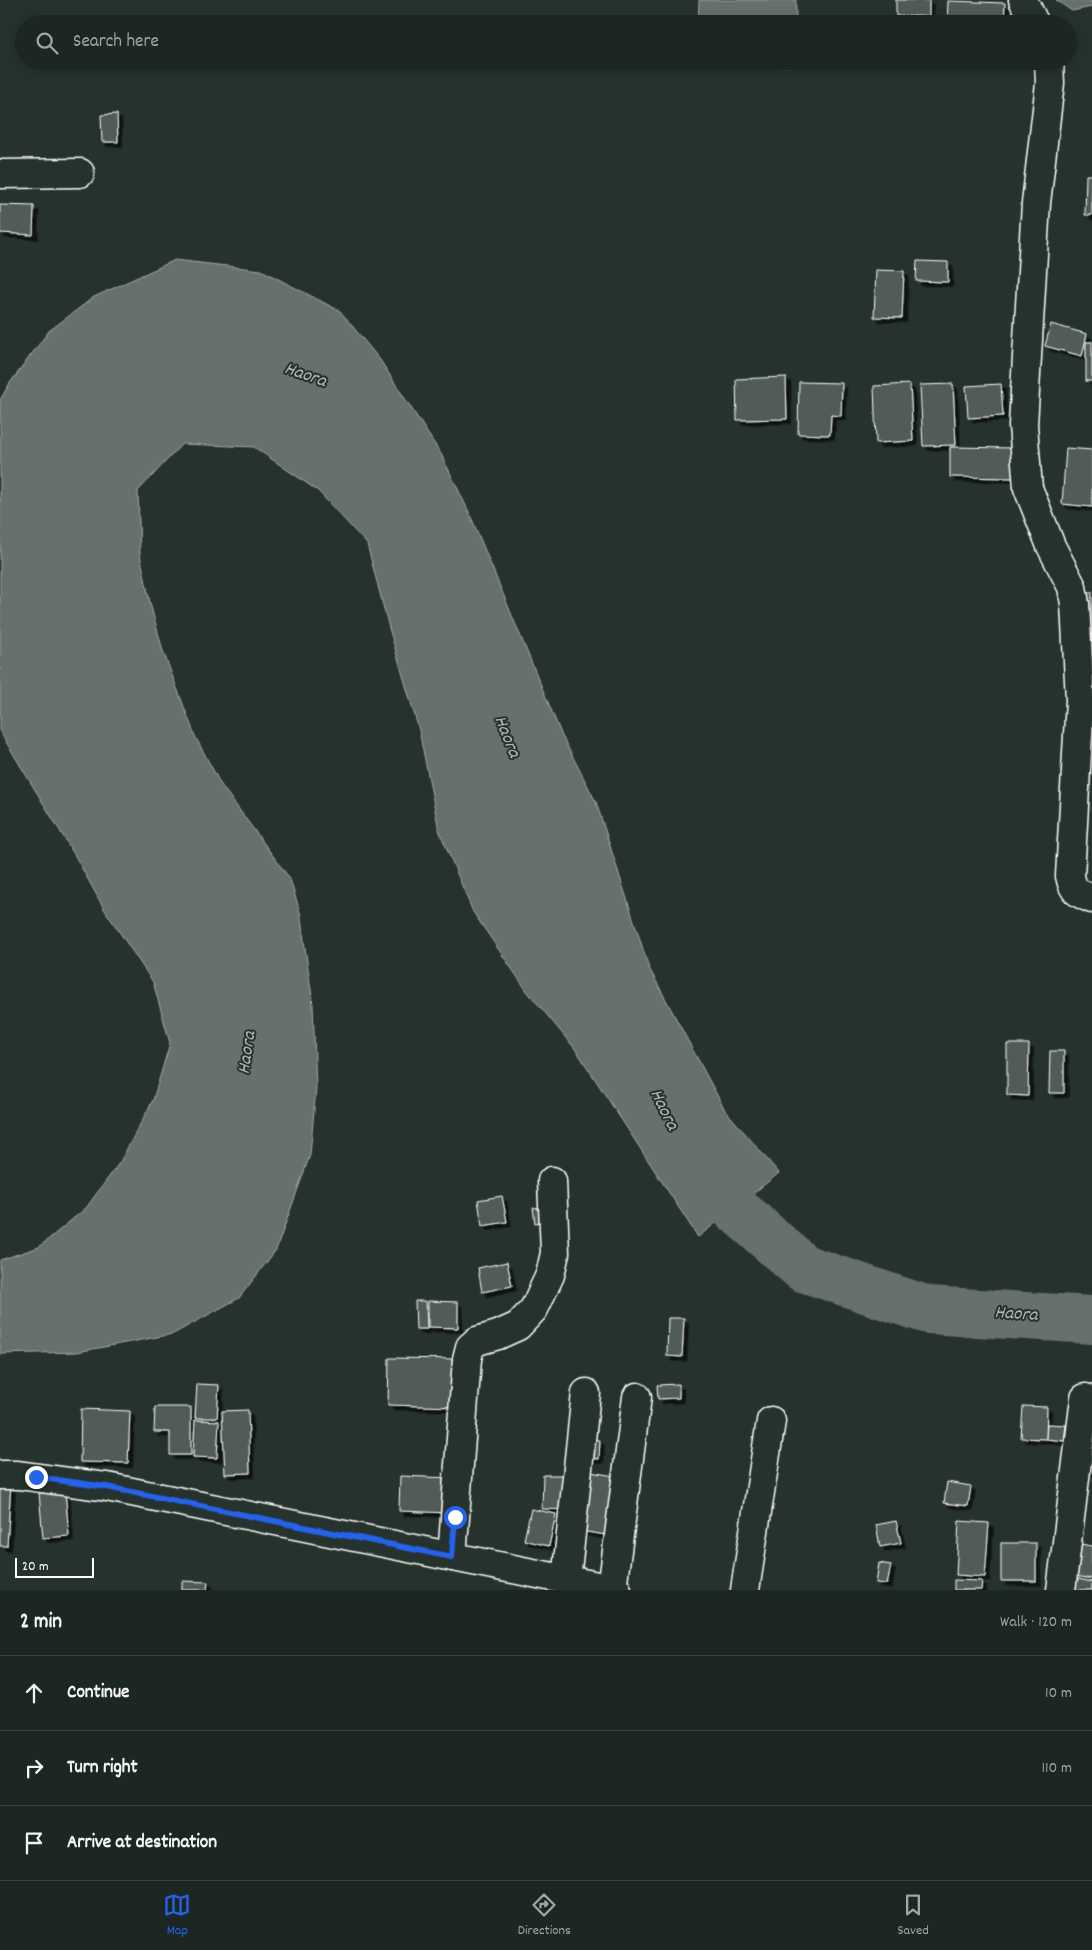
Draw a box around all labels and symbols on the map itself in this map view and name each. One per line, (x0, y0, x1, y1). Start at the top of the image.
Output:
water label: Haora (280, 356, 331, 396)
water label: Haora (485, 712, 527, 763)
water label: Haora (232, 1029, 265, 1076)
water label: Haora (641, 1085, 685, 1136)
water label: Haora (994, 1300, 1039, 1330)
route end (25, 1466, 48, 1489)
route start (444, 1506, 467, 1529)
scale bar (15, 1555, 94, 1578)

